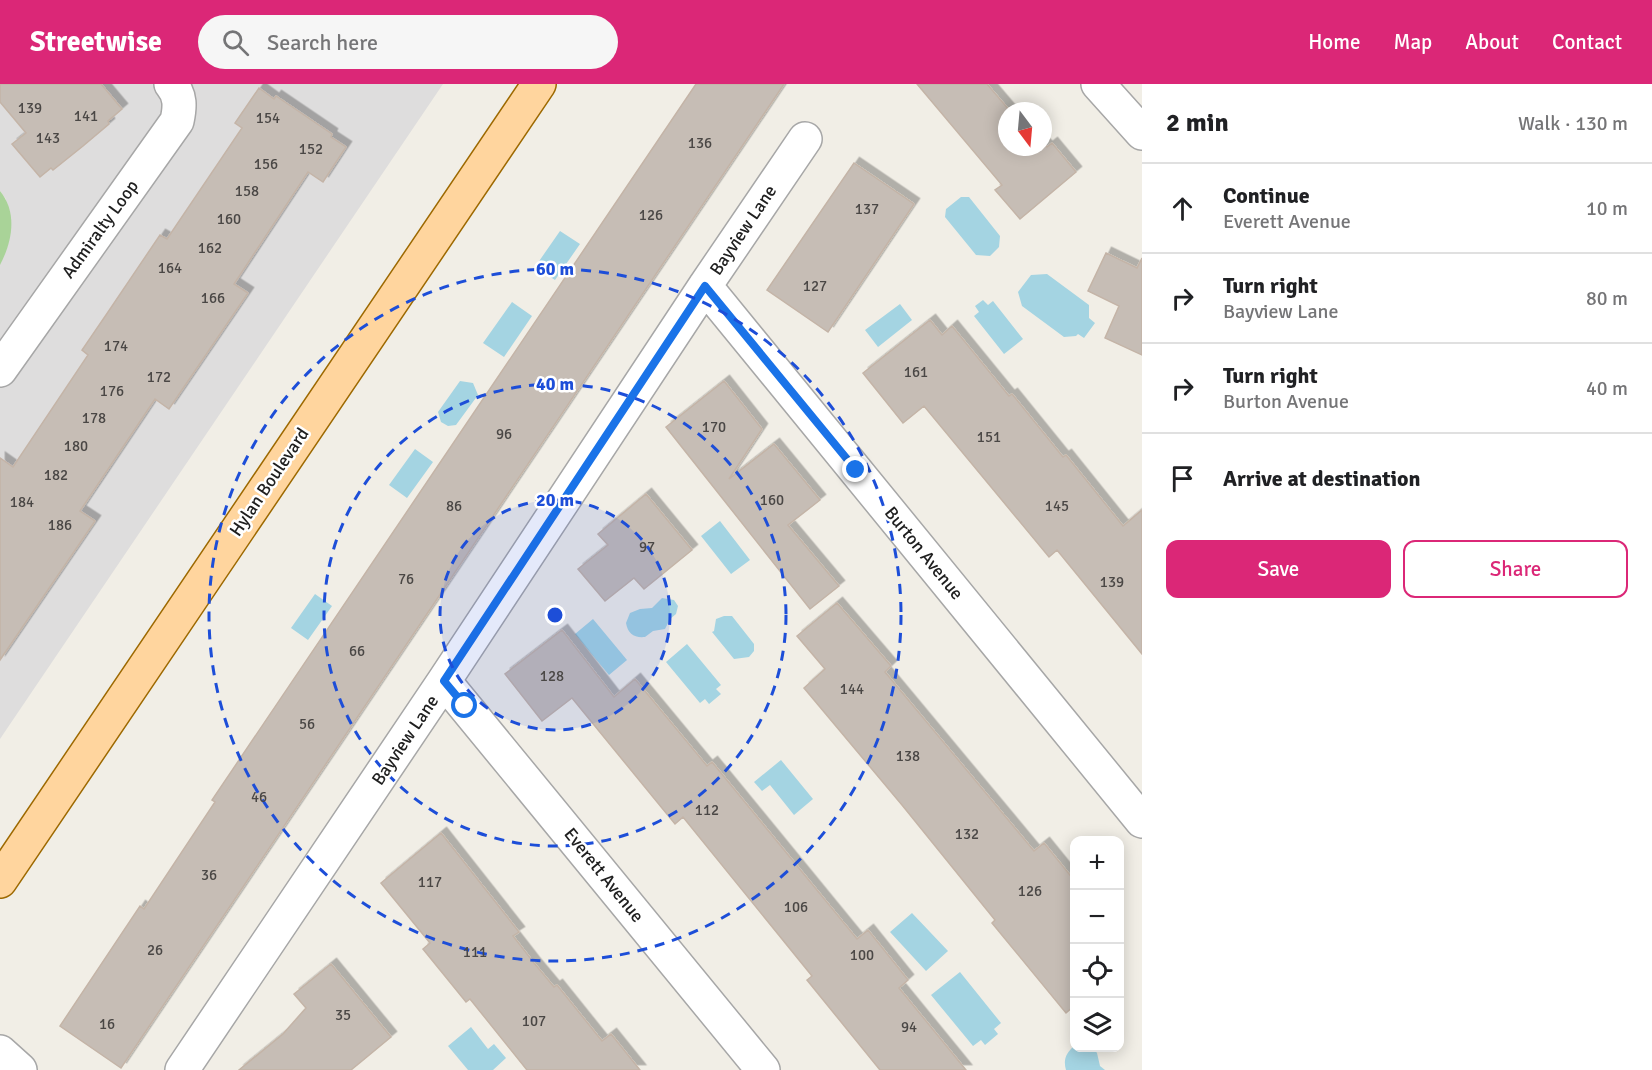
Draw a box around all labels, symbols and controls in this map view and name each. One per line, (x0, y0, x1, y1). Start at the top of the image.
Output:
search box (198, 15, 618, 69)
text: Streetwise (30, 25, 162, 59)
icon: search (219, 26, 252, 59)
text: Search here (267, 29, 378, 56)
text: Home (1308, 29, 1361, 55)
text: Map (1394, 29, 1432, 55)
text: About (1465, 29, 1519, 55)
text: Contact (1552, 29, 1622, 55)
house number: 139 (18, 99, 42, 117)
north arrow (998, 102, 1052, 156)
house number: 141 (74, 107, 98, 125)
text: 2 min (1166, 107, 1229, 139)
house number: 154 (256, 109, 280, 127)
text: Walk · 130 m (1518, 111, 1628, 136)
house number: 143 (36, 129, 60, 147)
house number: 136 (688, 134, 712, 152)
house number: 152 (299, 140, 323, 158)
house number: 156 (254, 155, 278, 173)
street label: Admiralty Loop (57, 176, 143, 282)
street label: Bayview Lane (705, 181, 781, 279)
house number: 158 (235, 182, 259, 200)
text: Continue (1223, 182, 1310, 209)
icon: ahead (1166, 192, 1199, 225)
text: 10 m (1586, 196, 1628, 221)
house number: 137 (855, 200, 879, 218)
house number: 126 (639, 206, 663, 224)
text: Everett Avenue (1223, 209, 1351, 234)
house number: 160 (217, 210, 241, 228)
house number: 162 (198, 239, 222, 257)
text: 60 m (536, 258, 574, 280)
house number: 164 (158, 259, 182, 277)
text: Turn right (1223, 272, 1318, 299)
house number: 127 (803, 277, 827, 295)
icon: right (1166, 282, 1199, 315)
text: 80 m (1586, 286, 1628, 311)
house number: 166 (201, 289, 225, 307)
text: Bayview Lane (1223, 299, 1339, 324)
house number: 174 (104, 337, 128, 355)
text: Turn right (1223, 362, 1318, 389)
house number: 161 (904, 363, 928, 381)
house number: 172 (147, 368, 171, 386)
icon: right (1166, 372, 1199, 405)
text: 40 m (536, 373, 574, 395)
text: 40 m (1586, 376, 1628, 401)
house number: 176 (100, 382, 124, 400)
text: Burton Avenue (1223, 389, 1349, 414)
house number: 178 (82, 409, 106, 427)
house number: 170 (702, 418, 726, 436)
street label: Hylan Boulevard (225, 424, 313, 540)
house number: 96 (496, 425, 512, 443)
house number: 151 (977, 428, 1001, 446)
house number: 180 (64, 437, 88, 455)
route end (842, 456, 868, 482)
icon: arrive (1166, 462, 1199, 495)
text: Arrive at destination (1223, 465, 1420, 492)
house number: 182 (44, 466, 68, 484)
text: 20 m (536, 489, 574, 511)
house number: 160 (760, 491, 784, 509)
house number: 184 (10, 493, 34, 511)
house number: 86 (446, 497, 462, 515)
house number: 145 (1045, 497, 1069, 515)
street label: Burton Avenue (880, 502, 968, 604)
house number: 186 (48, 516, 72, 534)
house number: 97 (639, 538, 655, 556)
button: Save (1166, 540, 1391, 598)
button: Share (1403, 540, 1628, 598)
house number: 76 (398, 570, 414, 588)
house number: 139 (1100, 573, 1124, 591)
centre of rings (545, 605, 565, 625)
house number: 66 (349, 642, 365, 660)
house number: 128 (540, 667, 564, 685)
house number: 144 (840, 680, 864, 698)
street label: Bayview Lane (367, 691, 443, 789)
route start (451, 692, 477, 718)
house number: 56 (299, 715, 315, 733)
house number: 138 (896, 747, 920, 765)
house number: 46 (251, 788, 267, 806)
house number: 112 (695, 801, 719, 819)
street label: Everett Avenue (559, 823, 649, 927)
house number: 132 (955, 825, 979, 843)
map controls (1070, 836, 1124, 1052)
button: + (1070, 836, 1124, 890)
house number: 36 (201, 866, 217, 884)
house number: 117 (418, 873, 442, 891)
house number: 126 (1018, 882, 1042, 900)
button: − (1070, 890, 1124, 944)
house number: 106 (784, 898, 808, 916)
house number: 26 (147, 941, 163, 959)
house number: 111 (463, 943, 487, 961)
button: locate (1070, 944, 1124, 998)
house number: 100 (850, 946, 874, 964)
button: layers (1070, 998, 1124, 1052)
house number: 35 (335, 1006, 351, 1024)
house number: 107 (522, 1012, 546, 1030)
house number: 16 (99, 1015, 115, 1033)
house number: 94 (901, 1018, 917, 1036)

